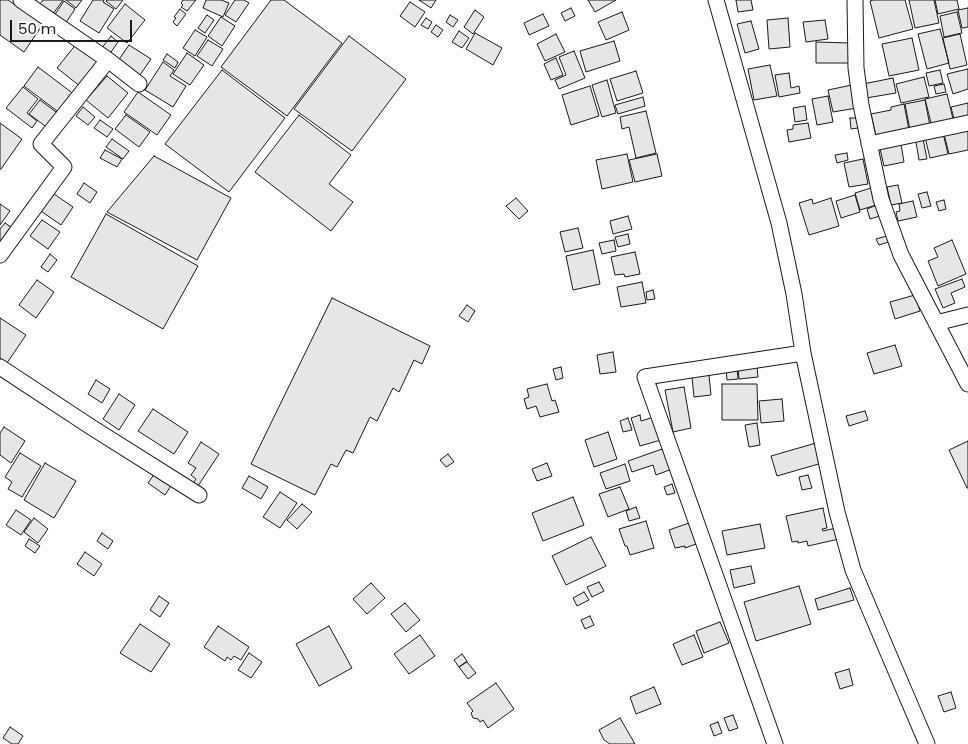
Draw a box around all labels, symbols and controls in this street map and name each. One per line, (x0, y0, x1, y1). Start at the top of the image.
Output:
scale bar (12, 10, 135, 42)
text: 50 m (18, 18, 56, 39)

